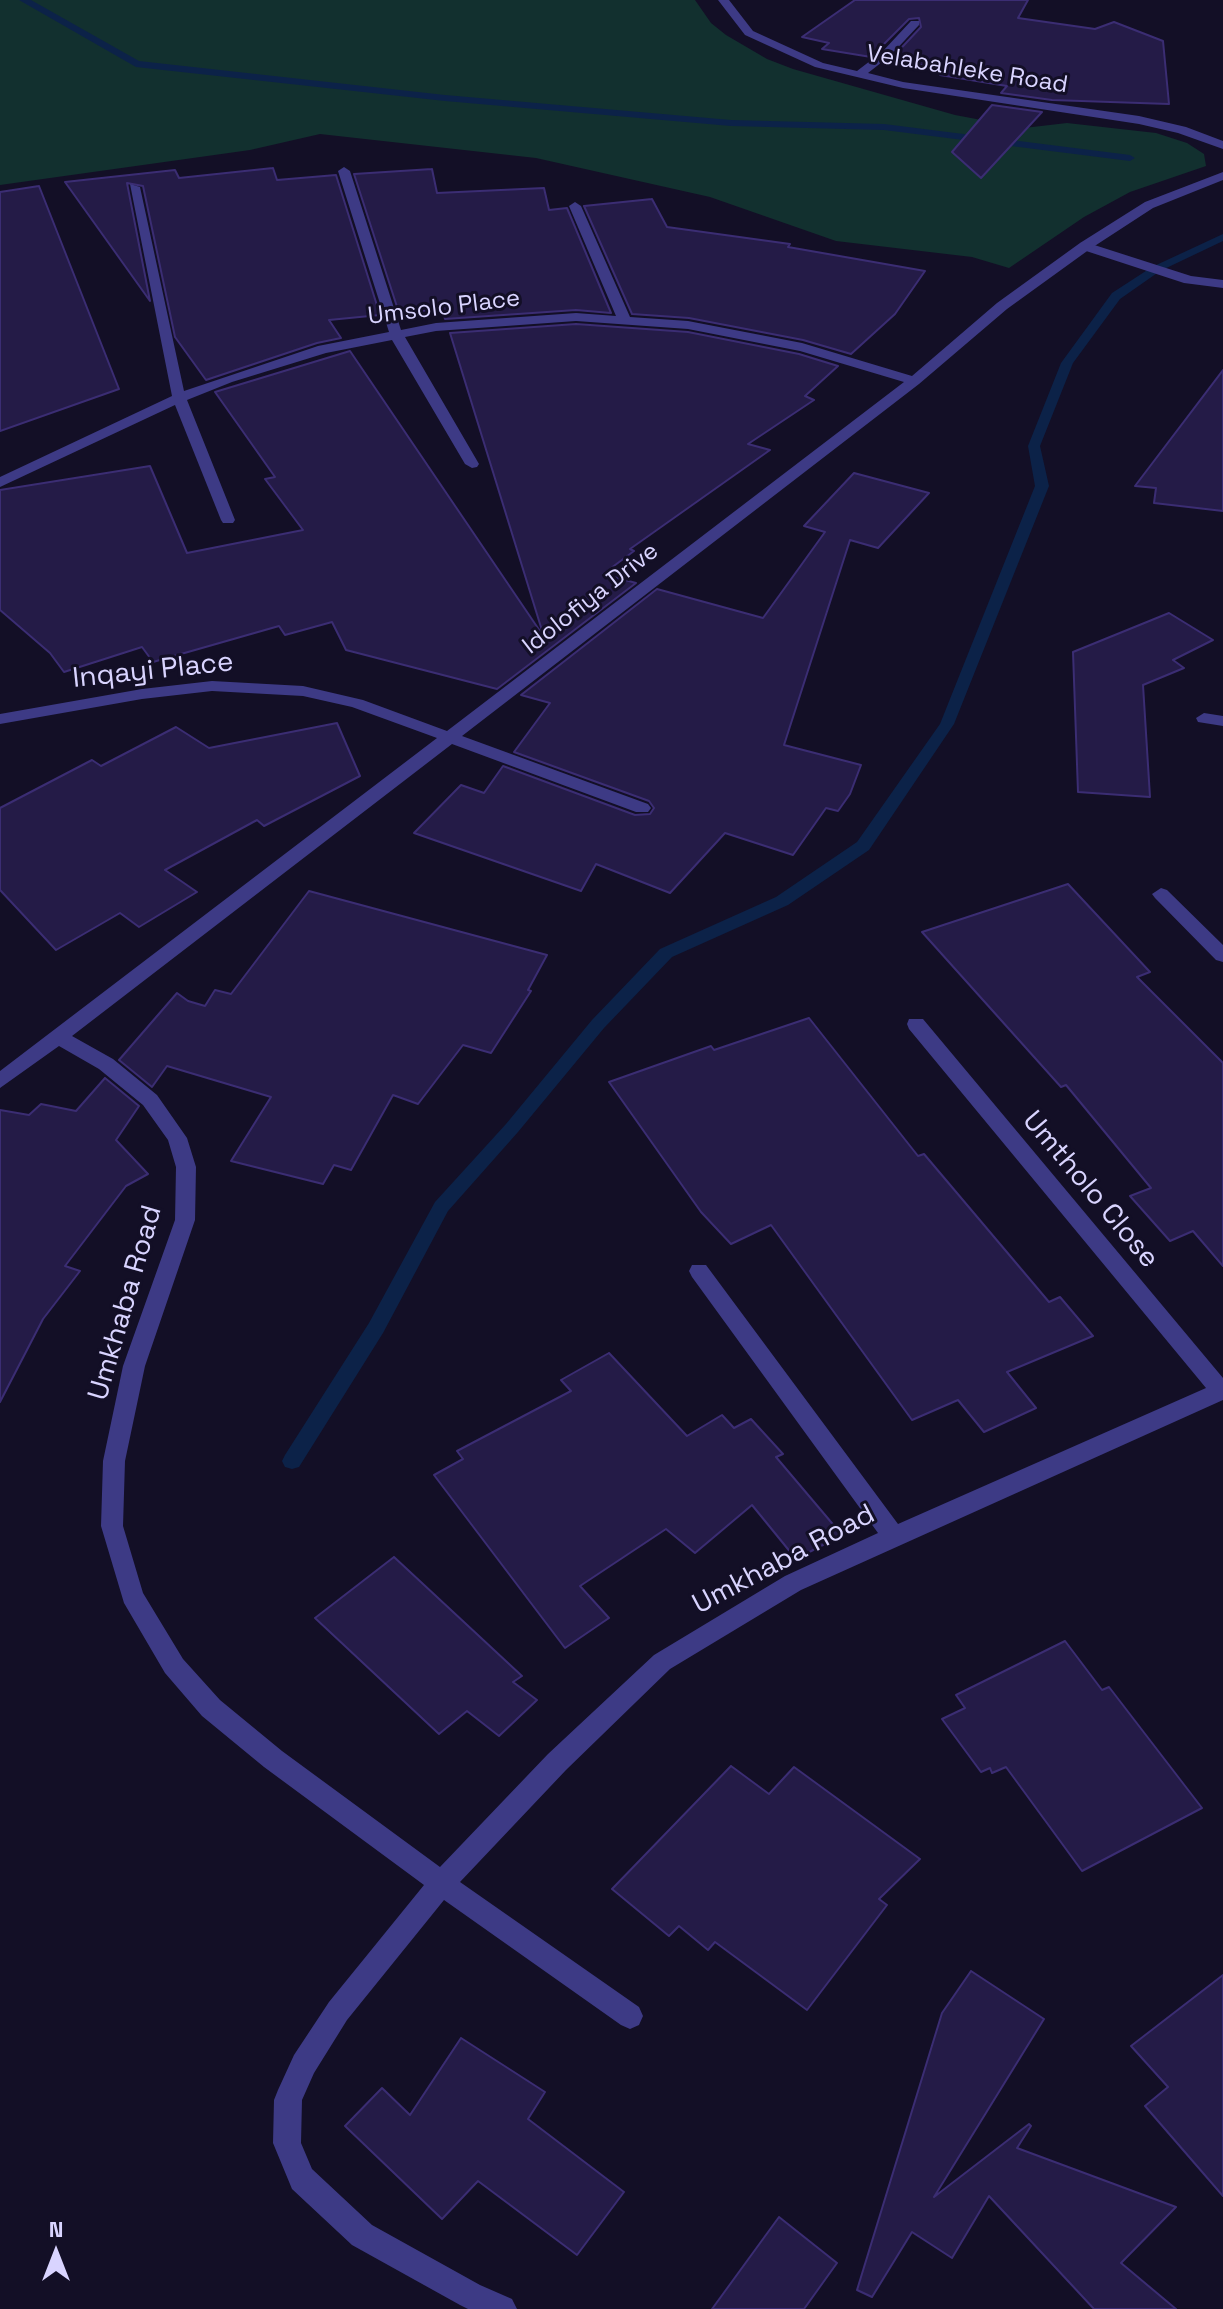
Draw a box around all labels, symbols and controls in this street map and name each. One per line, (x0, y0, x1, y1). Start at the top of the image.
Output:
street label: Velabahleke Road (864, 40, 1070, 100)
street label: Umsolo Place (366, 284, 522, 332)
street label: Idolofiya Drive (517, 537, 665, 661)
street label: Inqayi Place (71, 646, 235, 696)
street label: Umtholo Close (1015, 1105, 1165, 1275)
street label: Umkhaba Road (82, 1202, 170, 1404)
street label: Umkhaba Road (687, 1498, 881, 1622)
north arrow (16, 2213, 96, 2293)
text: N (49, 2215, 63, 2243)

